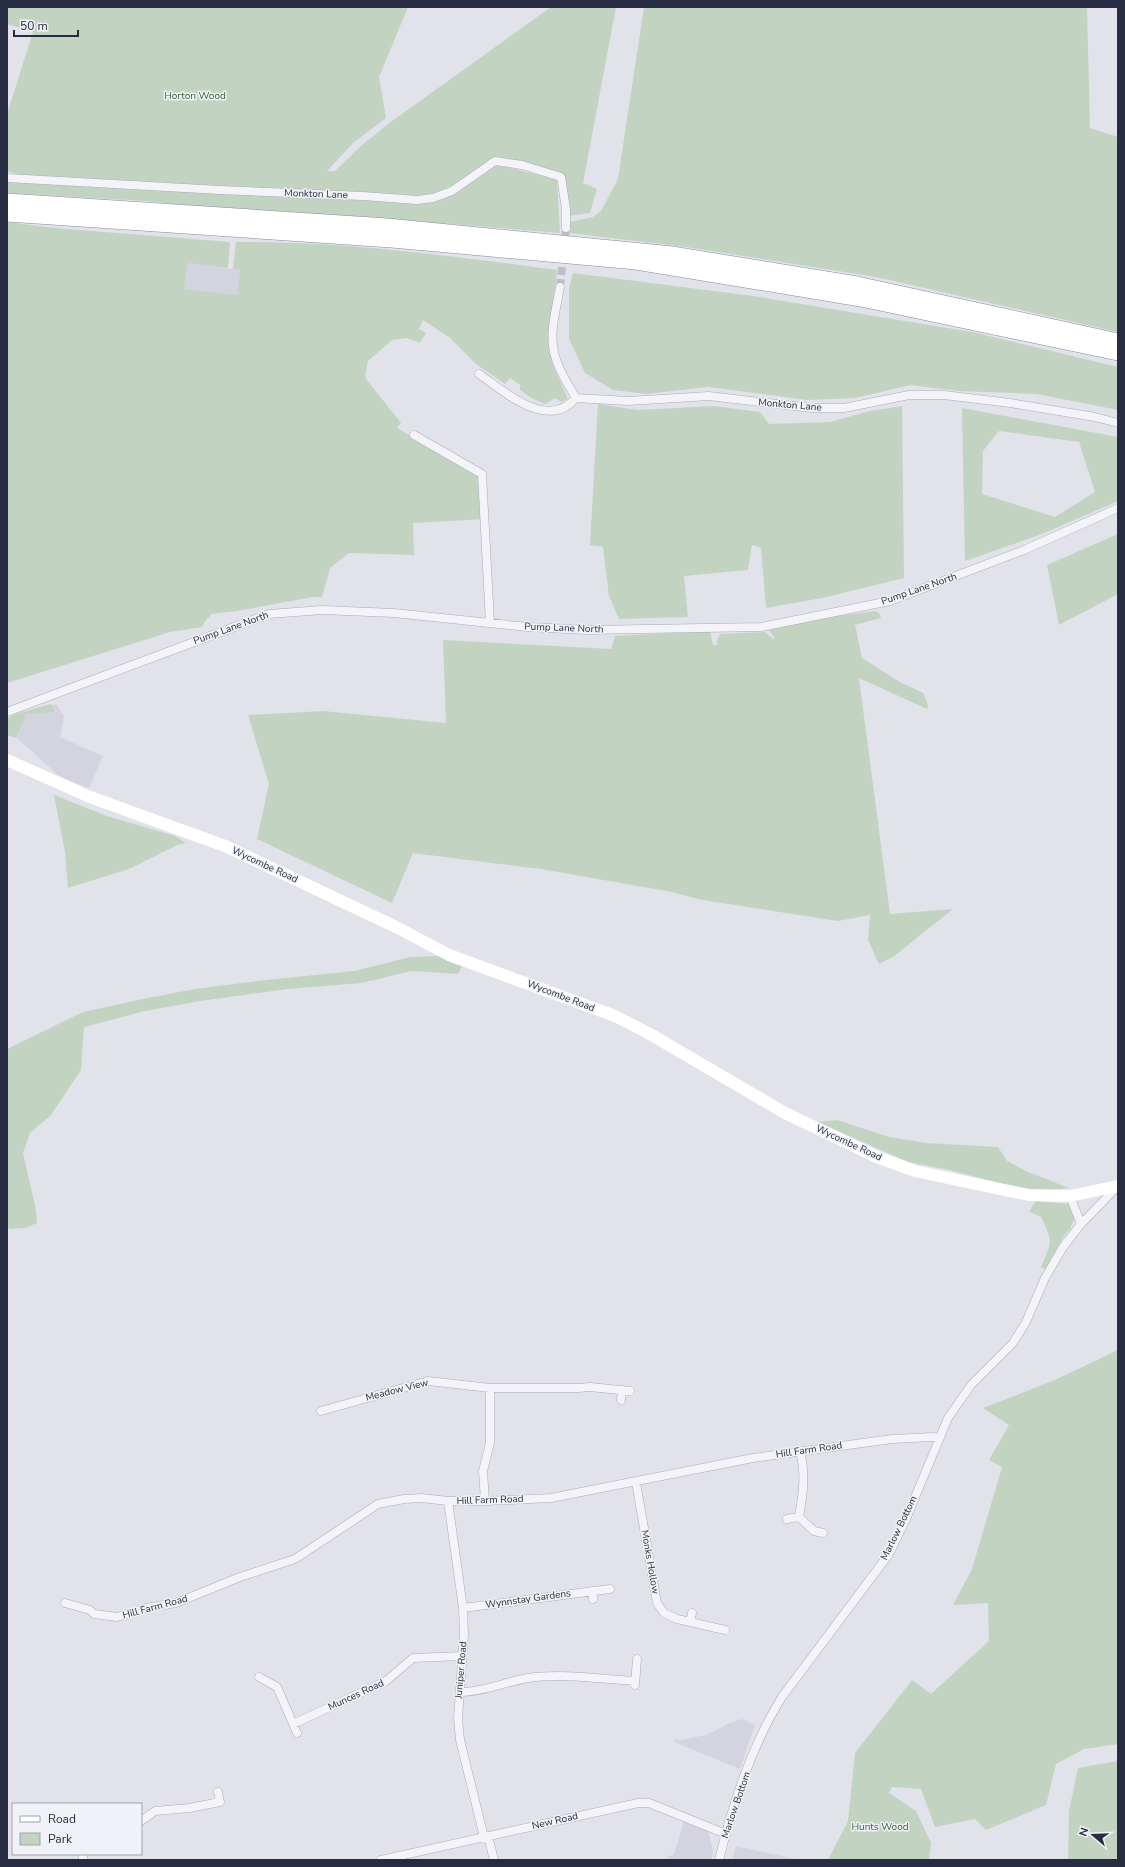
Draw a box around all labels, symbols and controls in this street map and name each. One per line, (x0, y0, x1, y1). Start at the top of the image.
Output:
scale bar (14, 12, 78, 38)
text: 50 m (20, 18, 48, 34)
park label: Horton Wood (164, 89, 226, 103)
street label: Monkton Lane (284, 186, 348, 202)
street label: Monkton Lane (758, 395, 822, 415)
street label: Pump Lane North (879, 570, 959, 608)
street label: Pump Lane North (191, 608, 271, 648)
street label: Pump Lane North (524, 620, 604, 636)
street label: Wycombe Road (230, 844, 300, 887)
street label: Wycombe Road (525, 977, 597, 1015)
street label: Wycombe Road (814, 1122, 884, 1165)
street label: Meadow View (364, 1375, 430, 1405)
street label: Hill Farm Road (775, 1438, 843, 1462)
street label: Hill Farm Road (456, 1492, 524, 1508)
street label: Marlow Bottom (877, 1493, 921, 1563)
street label: Monks Hollow (637, 1529, 663, 1596)
street label: Wynnstay Gardens (484, 1586, 572, 1612)
street label: Hill Farm Road (121, 1592, 189, 1622)
street label: Juniper Road (451, 1641, 470, 1700)
street label: Munces Road (326, 1676, 386, 1714)
street label: Marlow Bottom (718, 1770, 754, 1840)
legend (12, 1803, 142, 1855)
street label: New Road (531, 1809, 580, 1833)
text: Road (48, 1811, 76, 1827)
north arrow (1073, 1815, 1113, 1855)
park label: Hunts Wood (851, 1820, 909, 1834)
text: N (1076, 1826, 1092, 1838)
text: Park (48, 1831, 73, 1847)

